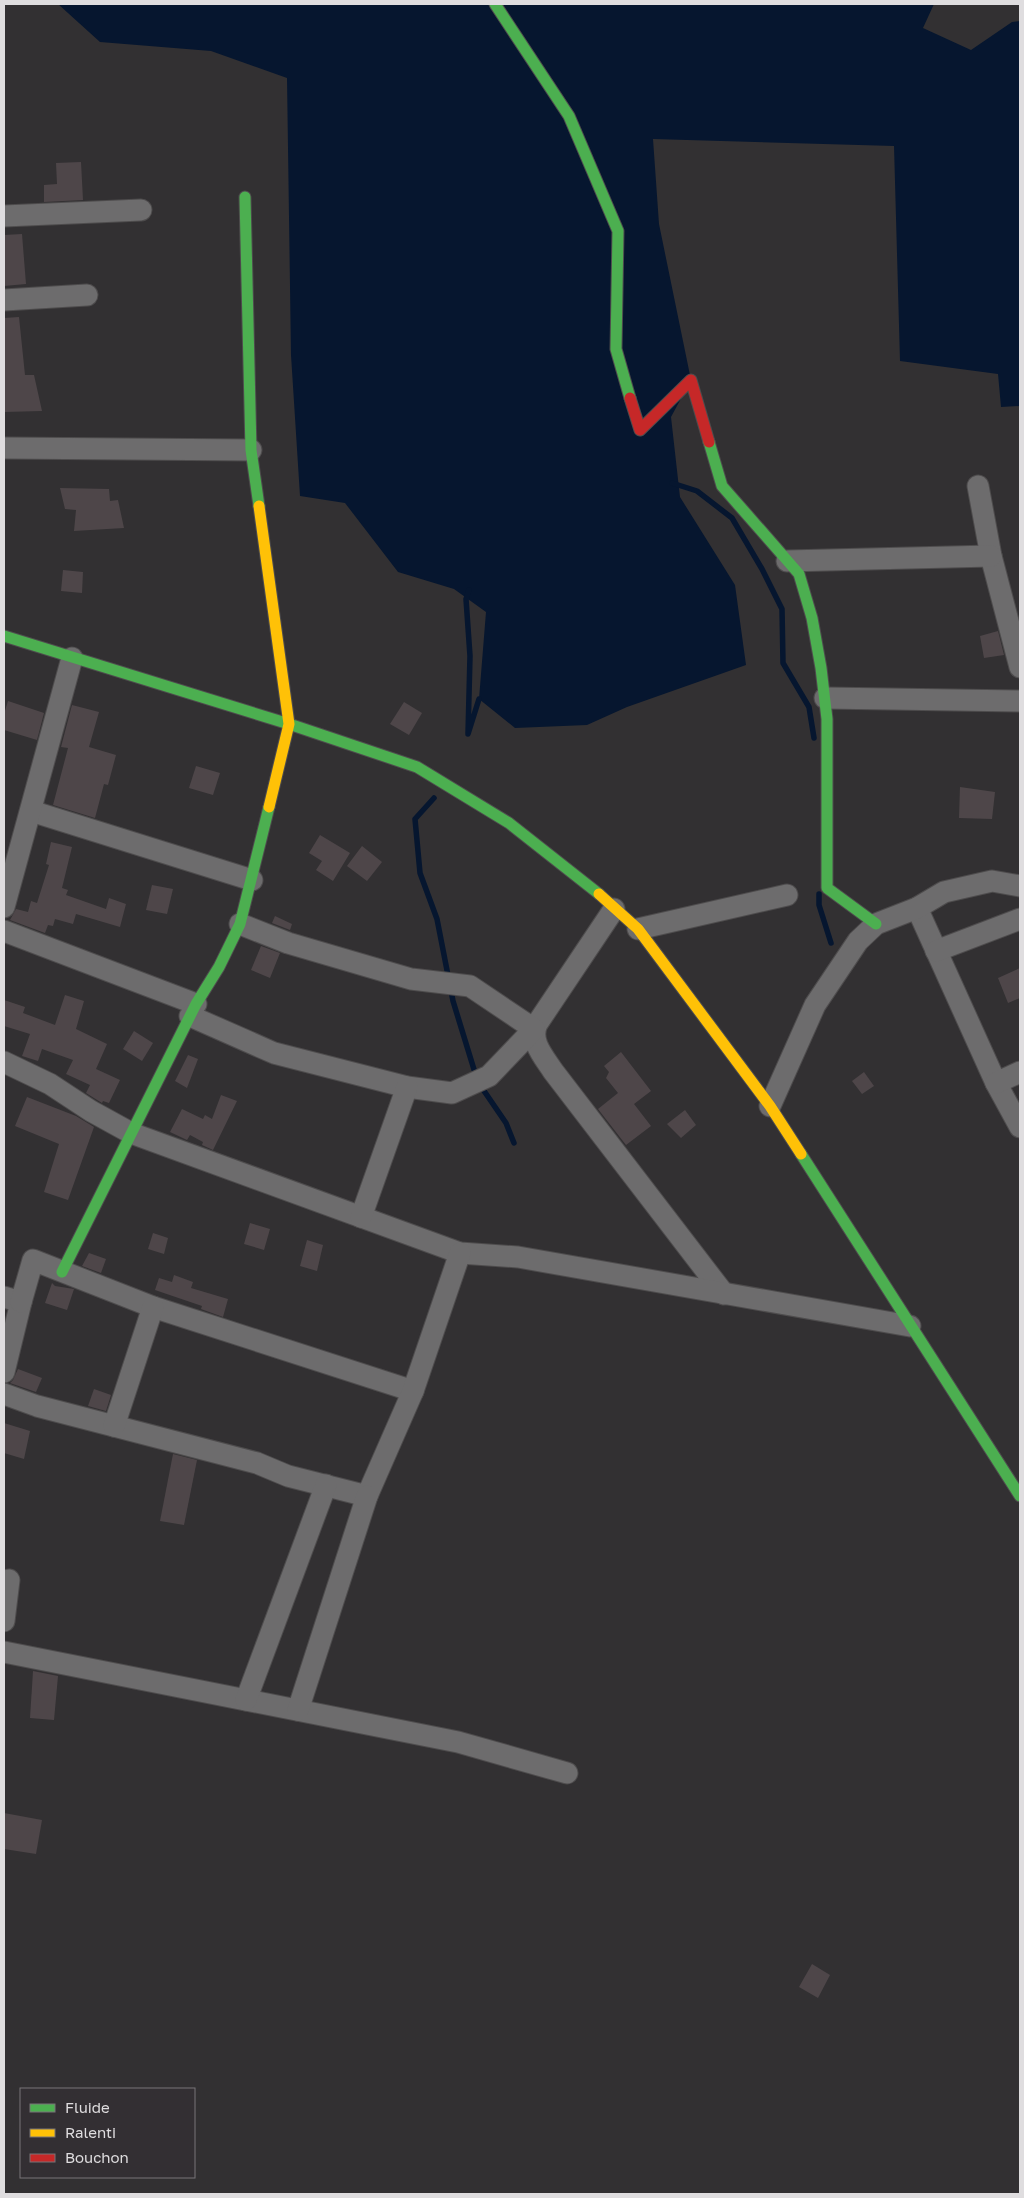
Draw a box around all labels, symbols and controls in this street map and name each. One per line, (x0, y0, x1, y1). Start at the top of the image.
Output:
legend (20, 2088, 195, 2178)
text: Fluide (65, 2098, 110, 2116)
text: Ralenti (65, 2123, 116, 2141)
text: Bouchon (65, 2148, 129, 2166)

